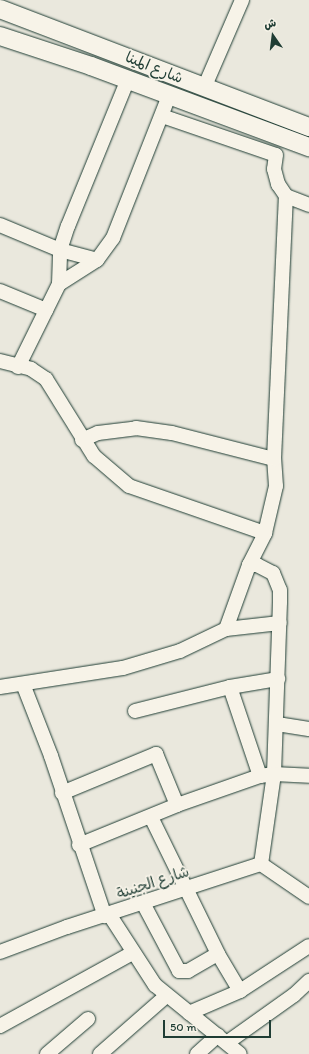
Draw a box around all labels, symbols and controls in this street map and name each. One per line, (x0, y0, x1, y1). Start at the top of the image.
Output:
north arrow (253, 16, 293, 56)
text: ش (263, 16, 277, 32)
street label: شارع المينا (122, 48, 186, 88)
street label: شارع الجنينة (115, 863, 191, 903)
scale bar (165, 1012, 273, 1038)
text: 50 m (170, 1020, 196, 1034)

